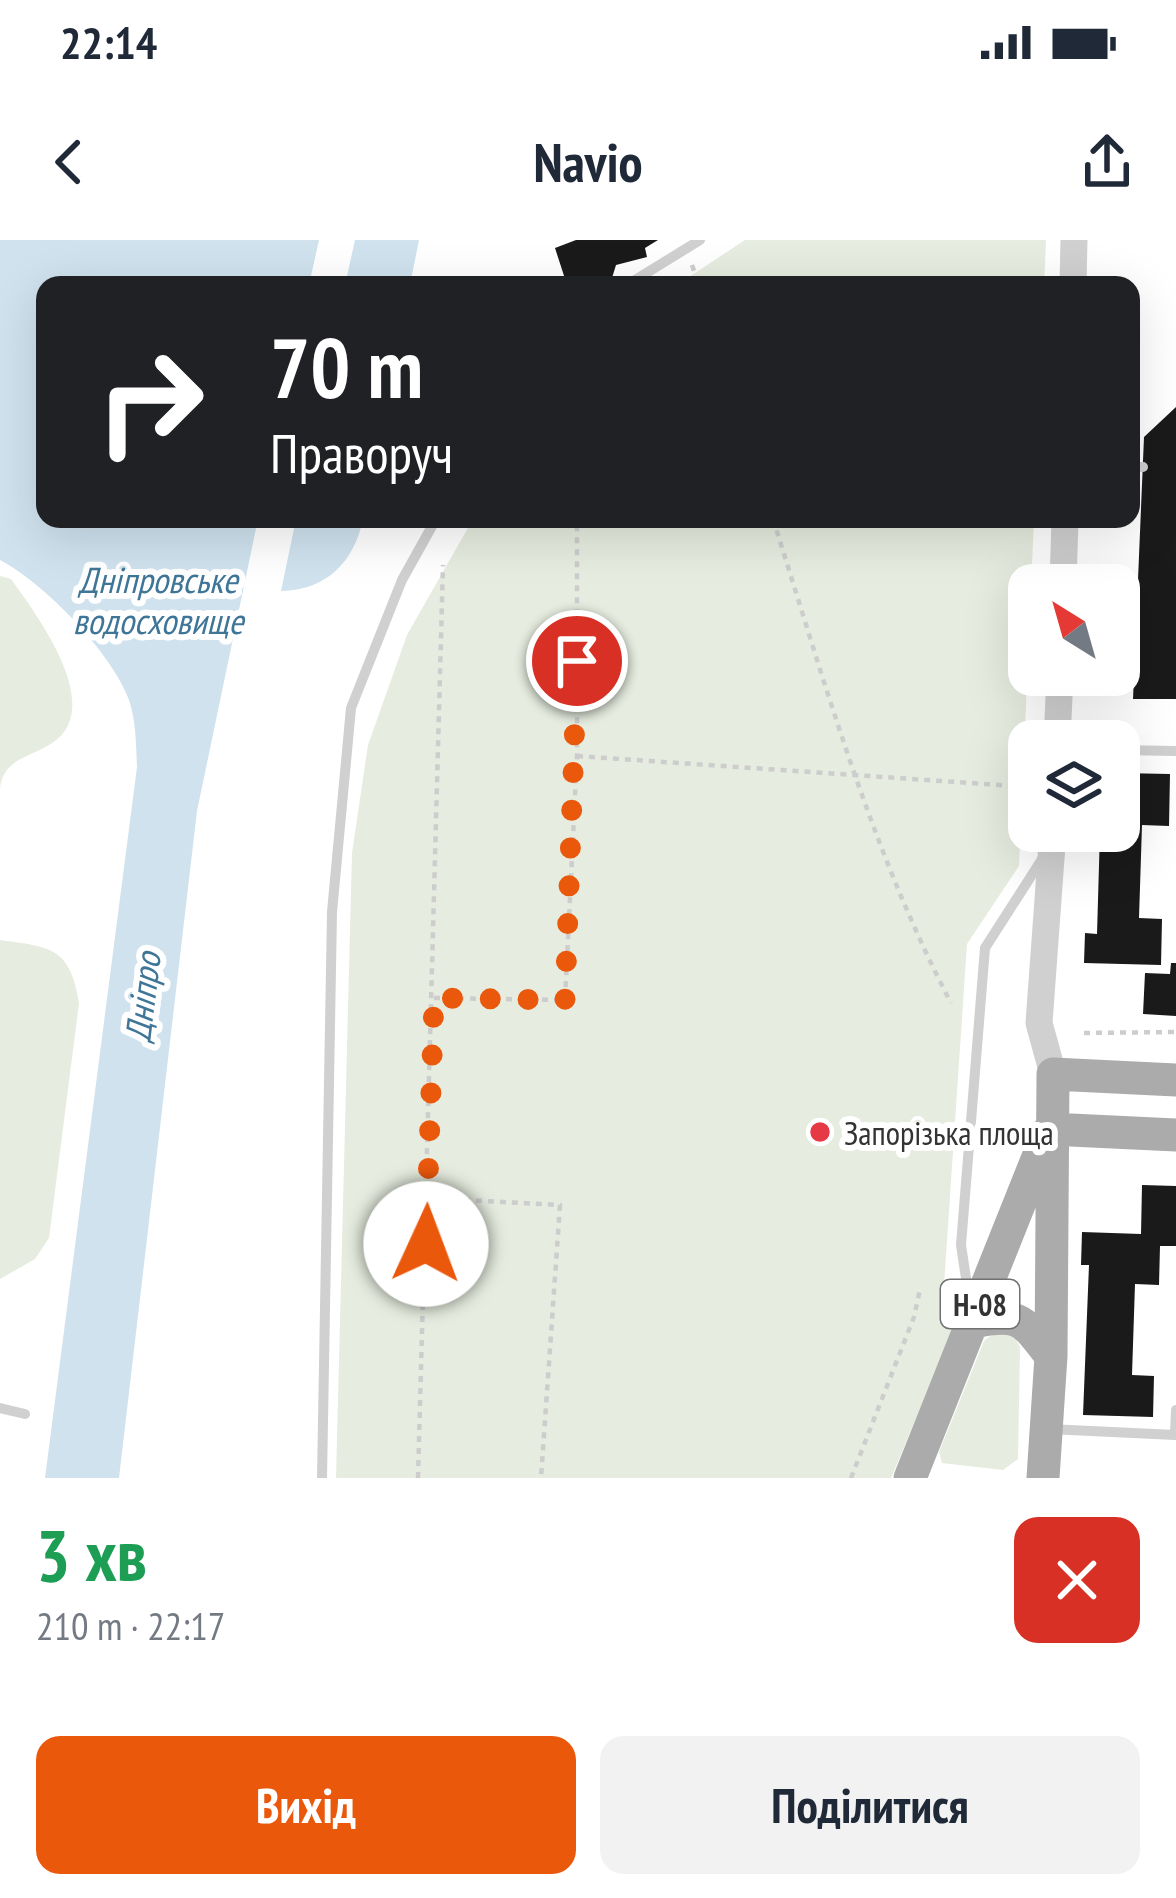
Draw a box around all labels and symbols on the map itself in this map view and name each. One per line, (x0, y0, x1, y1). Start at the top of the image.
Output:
water label: Дніпровське водосховище (73, 556, 245, 644)
north arrow (1008, 564, 1140, 696)
pin (526, 610, 628, 712)
water label: Дніпро (113, 947, 171, 1046)
place label: Запорізька площа (844, 1111, 1054, 1154)
marker: Запорізька площа (807, 1119, 833, 1145)
position arrow (363, 1181, 489, 1307)
road number: Н-08 (941, 1280, 1019, 1328)

